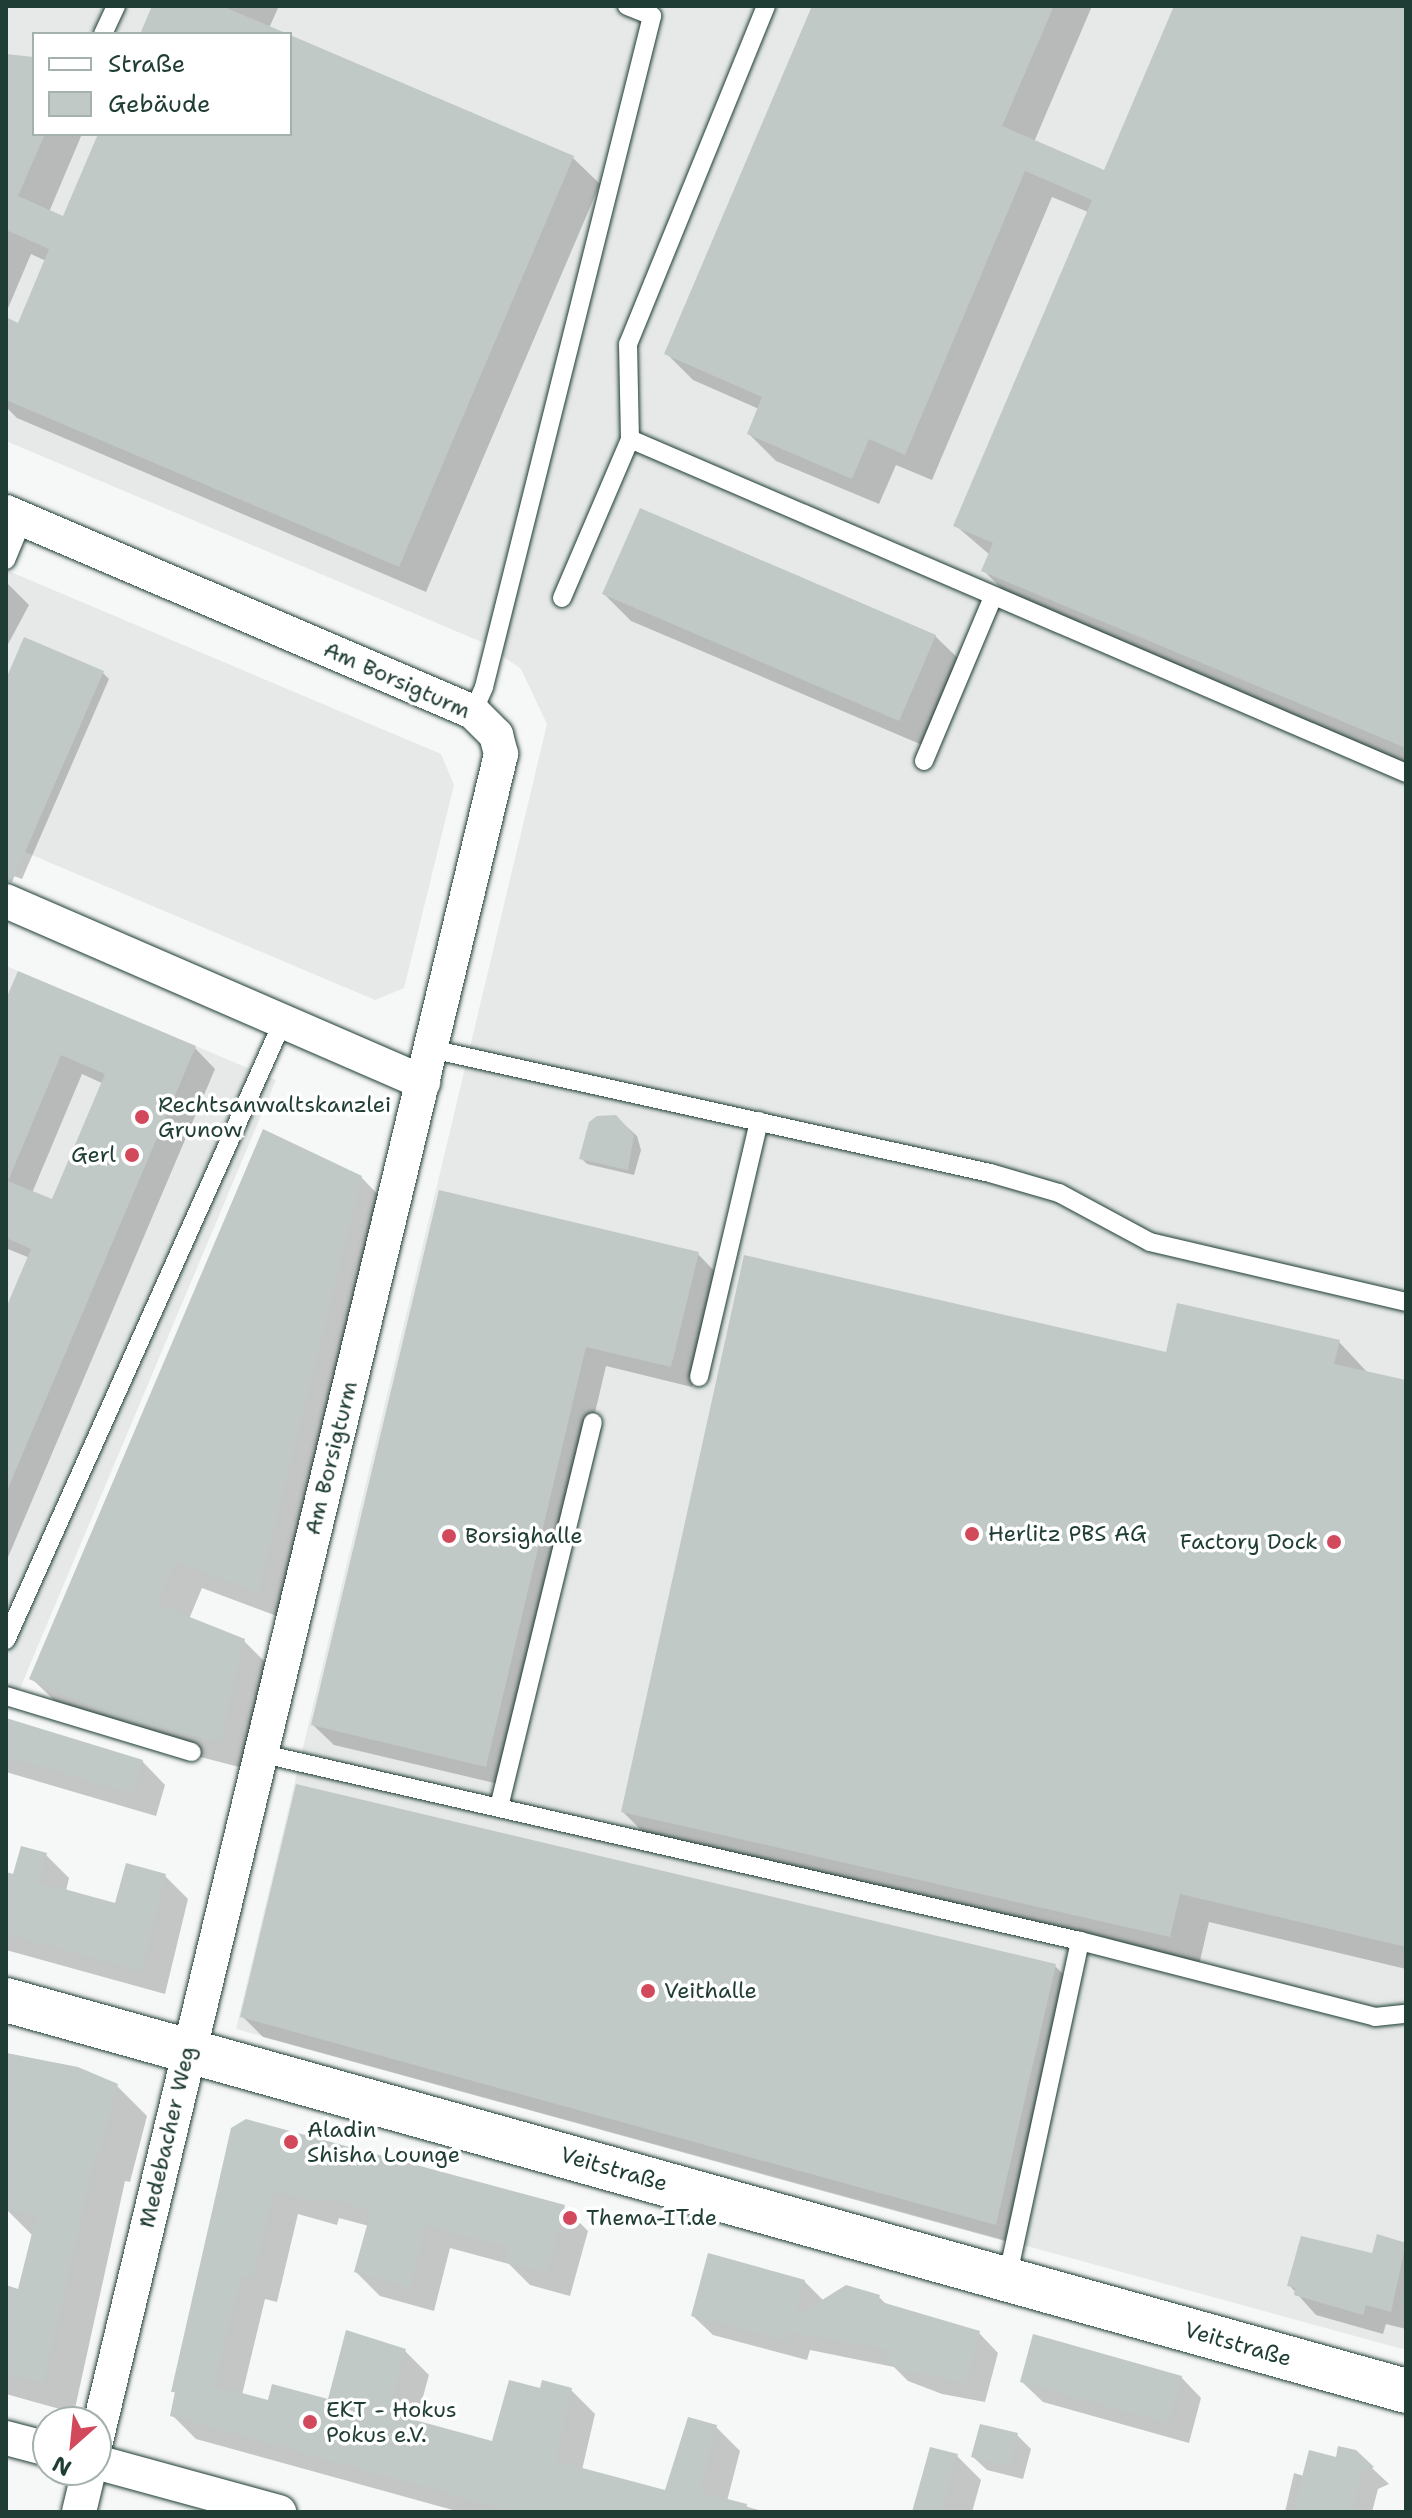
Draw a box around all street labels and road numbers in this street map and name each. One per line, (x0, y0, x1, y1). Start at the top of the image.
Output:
street label: Am Borsigturm (320, 636, 474, 724)
street label: Am Borsigturm (299, 1378, 363, 1538)
street label: Medebacher Weg (133, 2044, 201, 2230)
street label: Veitstraße (557, 2141, 671, 2197)
street label: Veitstraße (1181, 2316, 1295, 2372)

